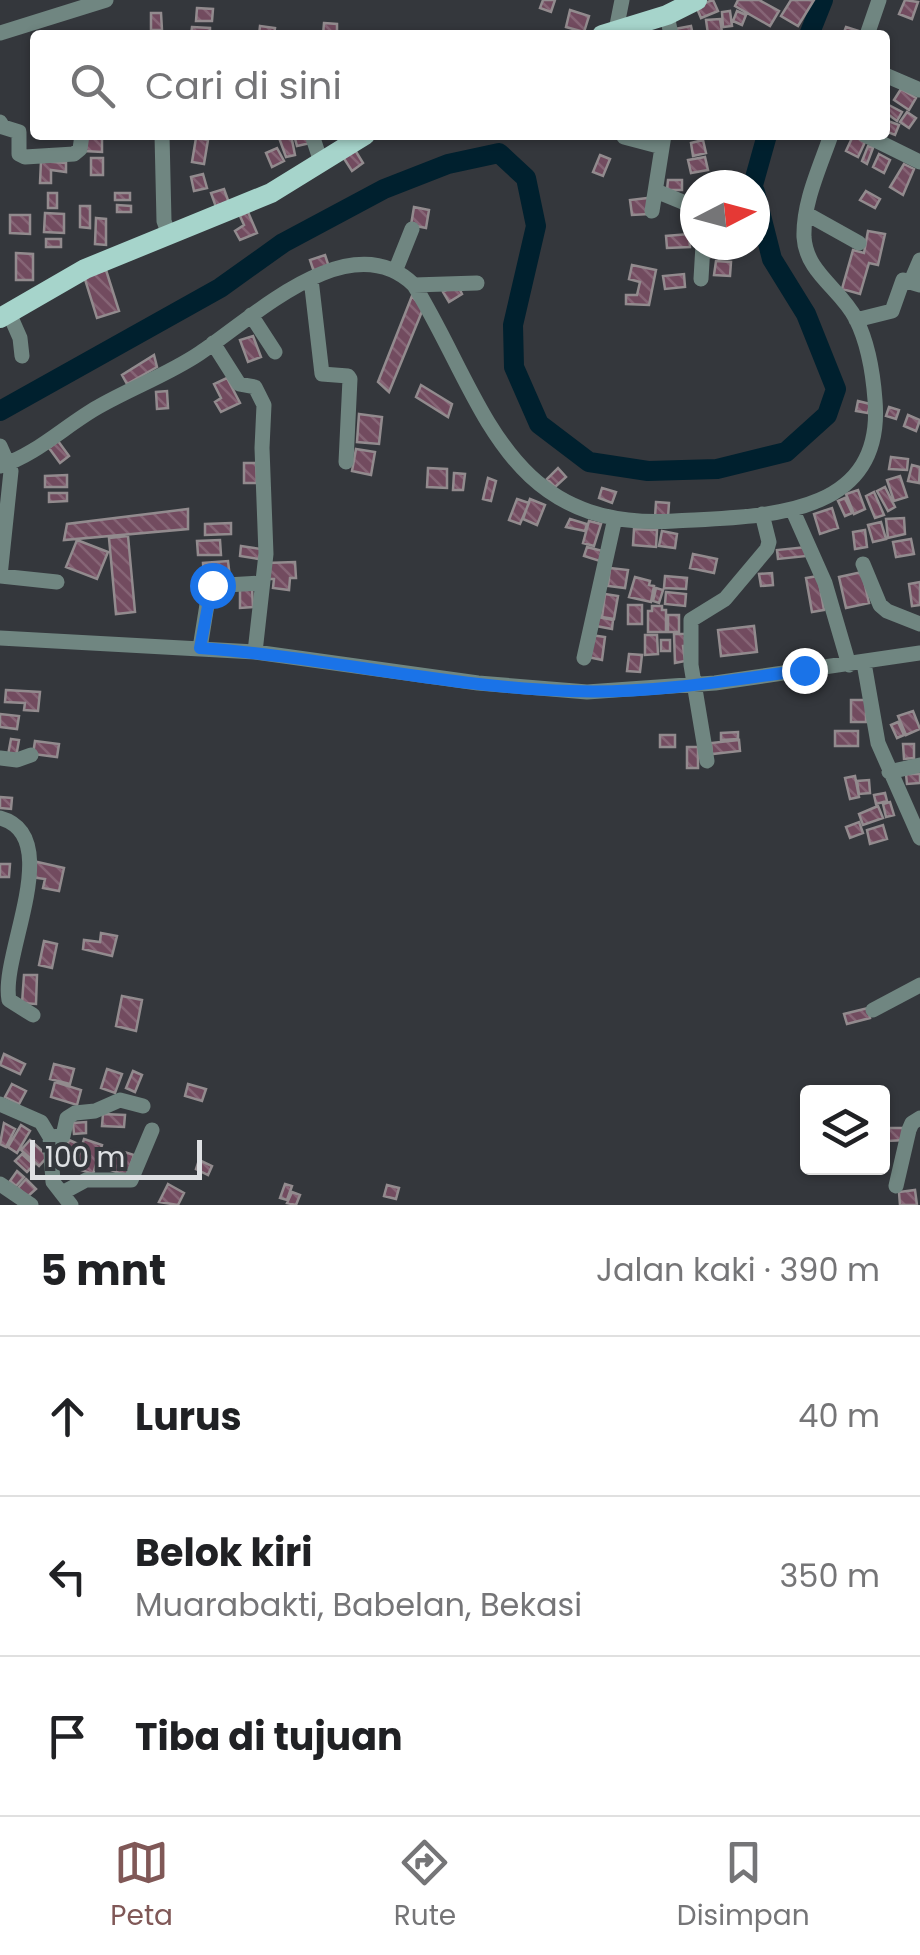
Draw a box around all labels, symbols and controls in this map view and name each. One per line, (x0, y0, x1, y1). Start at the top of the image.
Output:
search box (30, 30, 890, 140)
icon: search (65, 58, 120, 113)
text: Cari di sini (145, 59, 342, 112)
north arrow (680, 170, 770, 260)
route start (190, 563, 236, 609)
route end (782, 648, 828, 694)
map controls (800, 1085, 890, 1175)
button: layers (800, 1085, 890, 1175)
scale bar (30, 1135, 202, 1180)
text: 100 m (45, 1138, 125, 1177)
text: 5 mnt (40, 1241, 166, 1300)
text: Jalan kaki · 390 m (596, 1247, 880, 1292)
icon: ahead (40, 1389, 95, 1444)
text: Lurus (135, 1390, 242, 1443)
text: 40 m (798, 1393, 880, 1438)
text: Belok kiri (135, 1526, 313, 1579)
icon: left (40, 1549, 95, 1604)
text: 350 m (779, 1553, 880, 1598)
text: Muarabakti, Babelan, Bekasi (135, 1582, 582, 1627)
icon: arrive (40, 1709, 95, 1764)
text: Tiba di tujuan (135, 1710, 403, 1763)
tab: Peta (110, 1835, 173, 1937)
tab: Rute (394, 1835, 456, 1937)
tab: Disimpan (677, 1835, 810, 1937)

